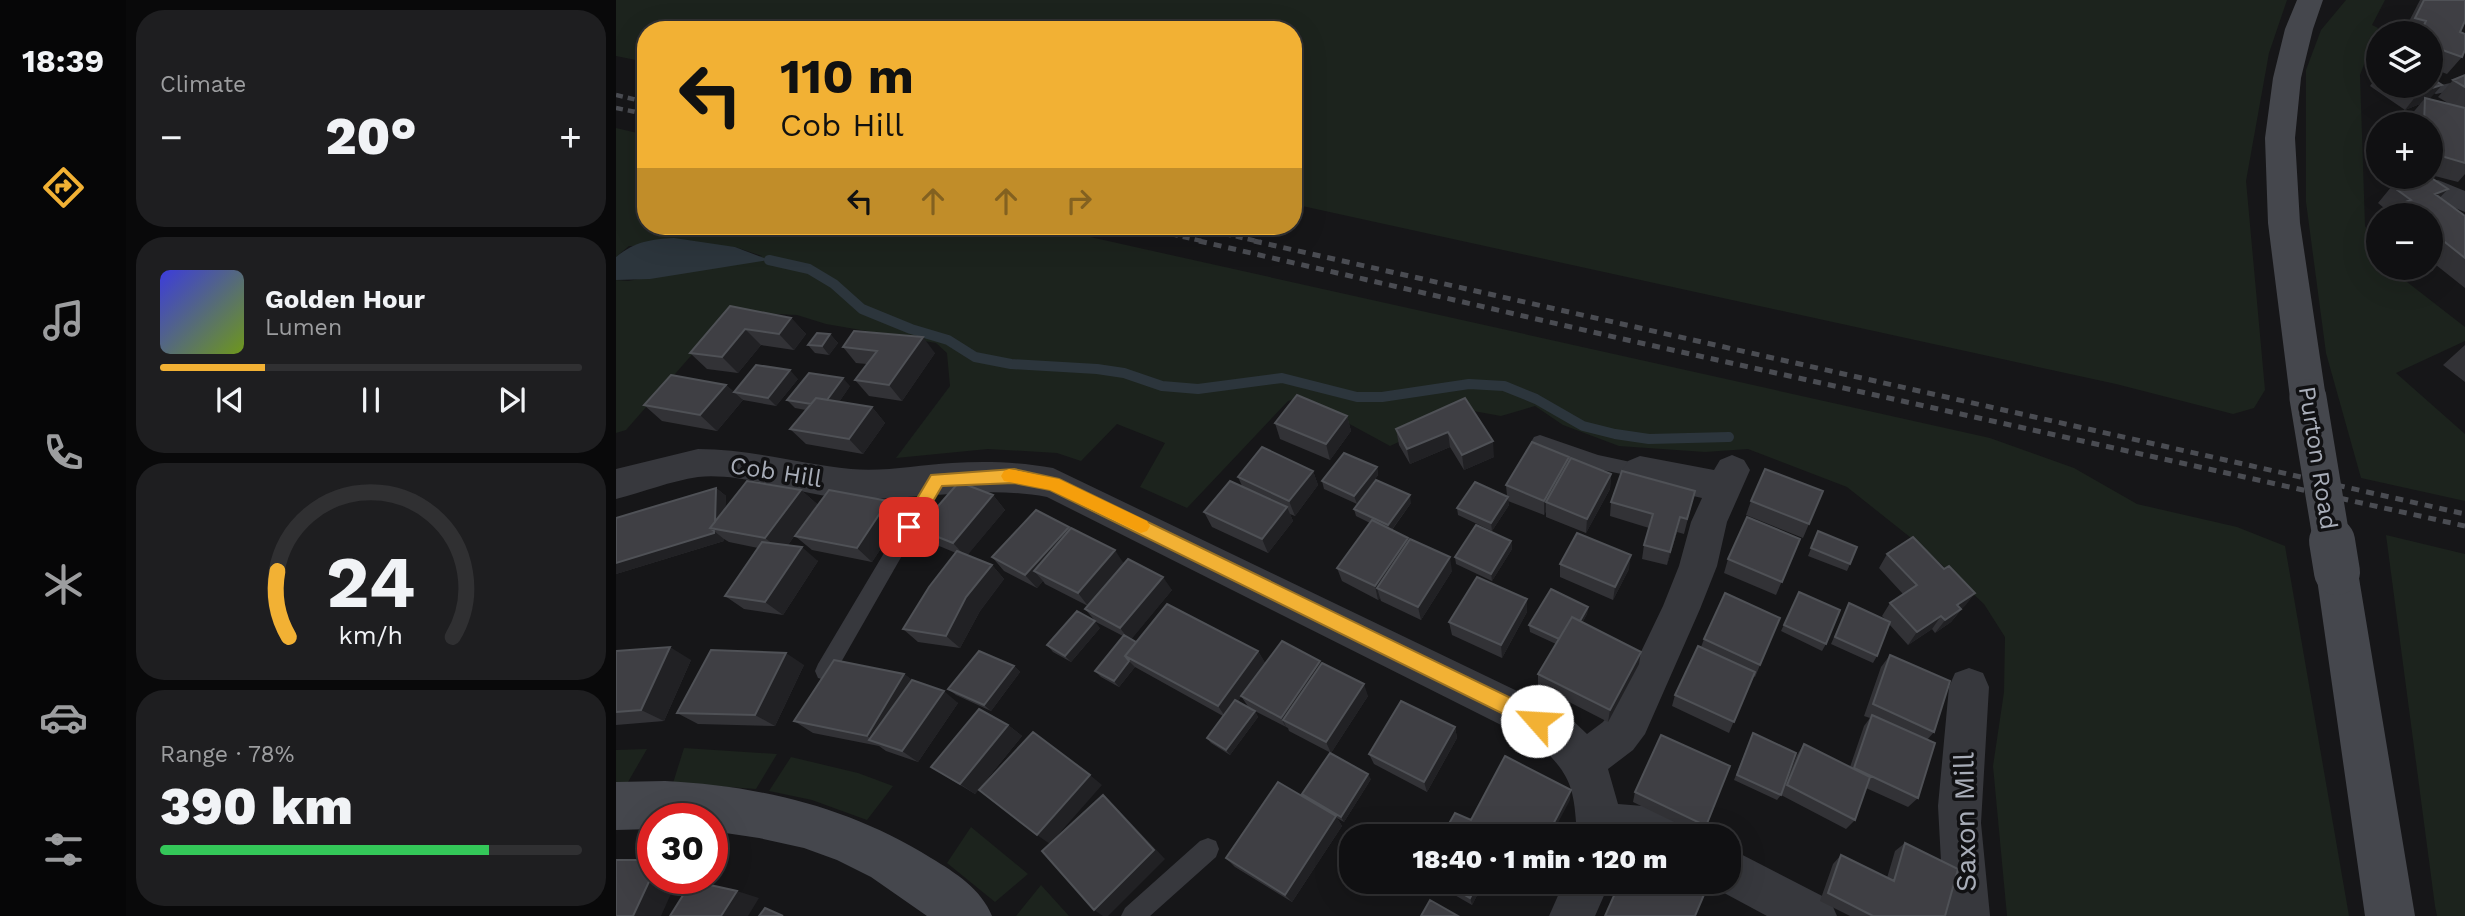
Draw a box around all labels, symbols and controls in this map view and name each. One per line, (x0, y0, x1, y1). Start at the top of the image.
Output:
map controls (2366, 21, 2443, 280)
button: layers (2366, 21, 2443, 98)
text: 18:39 (22, 42, 104, 80)
text: 110 m (780, 47, 914, 105)
icon: left (665, 49, 756, 140)
text: Climate (160, 71, 246, 98)
text: 20° (325, 106, 417, 167)
text: Cob Hill (780, 106, 904, 144)
button: + (2366, 112, 2443, 189)
text: − (160, 115, 183, 159)
text: + (559, 115, 582, 159)
icon: directions (39, 163, 88, 212)
icon: left (841, 182, 879, 220)
icon: ahead (914, 182, 952, 220)
icon: ahead (987, 182, 1025, 220)
icon: right (1060, 182, 1098, 220)
button: − (2366, 203, 2443, 280)
text: Golden Hour (265, 284, 425, 314)
icon: music (39, 296, 88, 345)
text: Lumen (265, 314, 342, 341)
icon: previous (211, 381, 249, 419)
icon: pause (352, 381, 390, 419)
icon: next (493, 381, 531, 419)
street label: Purton Road (2293, 384, 2343, 532)
icon: phone (39, 428, 88, 477)
street label: Cob Hill (728, 451, 825, 493)
pin (879, 497, 939, 557)
icon: arrive (890, 508, 928, 546)
text: 24 (326, 540, 416, 626)
icon: climate (39, 560, 88, 609)
text: km/h (339, 621, 403, 650)
position arrow (1500, 684, 1574, 758)
icon: car (39, 693, 88, 742)
text: Range · 78% (160, 741, 294, 768)
street label: Saxon Mill (1947, 751, 1983, 892)
text: 390 km (160, 776, 353, 837)
speed limit sign: 30 (637, 803, 728, 894)
icon: filters (39, 825, 88, 874)
text: 18:40 · 1 min · 120 m (1413, 844, 1667, 874)

